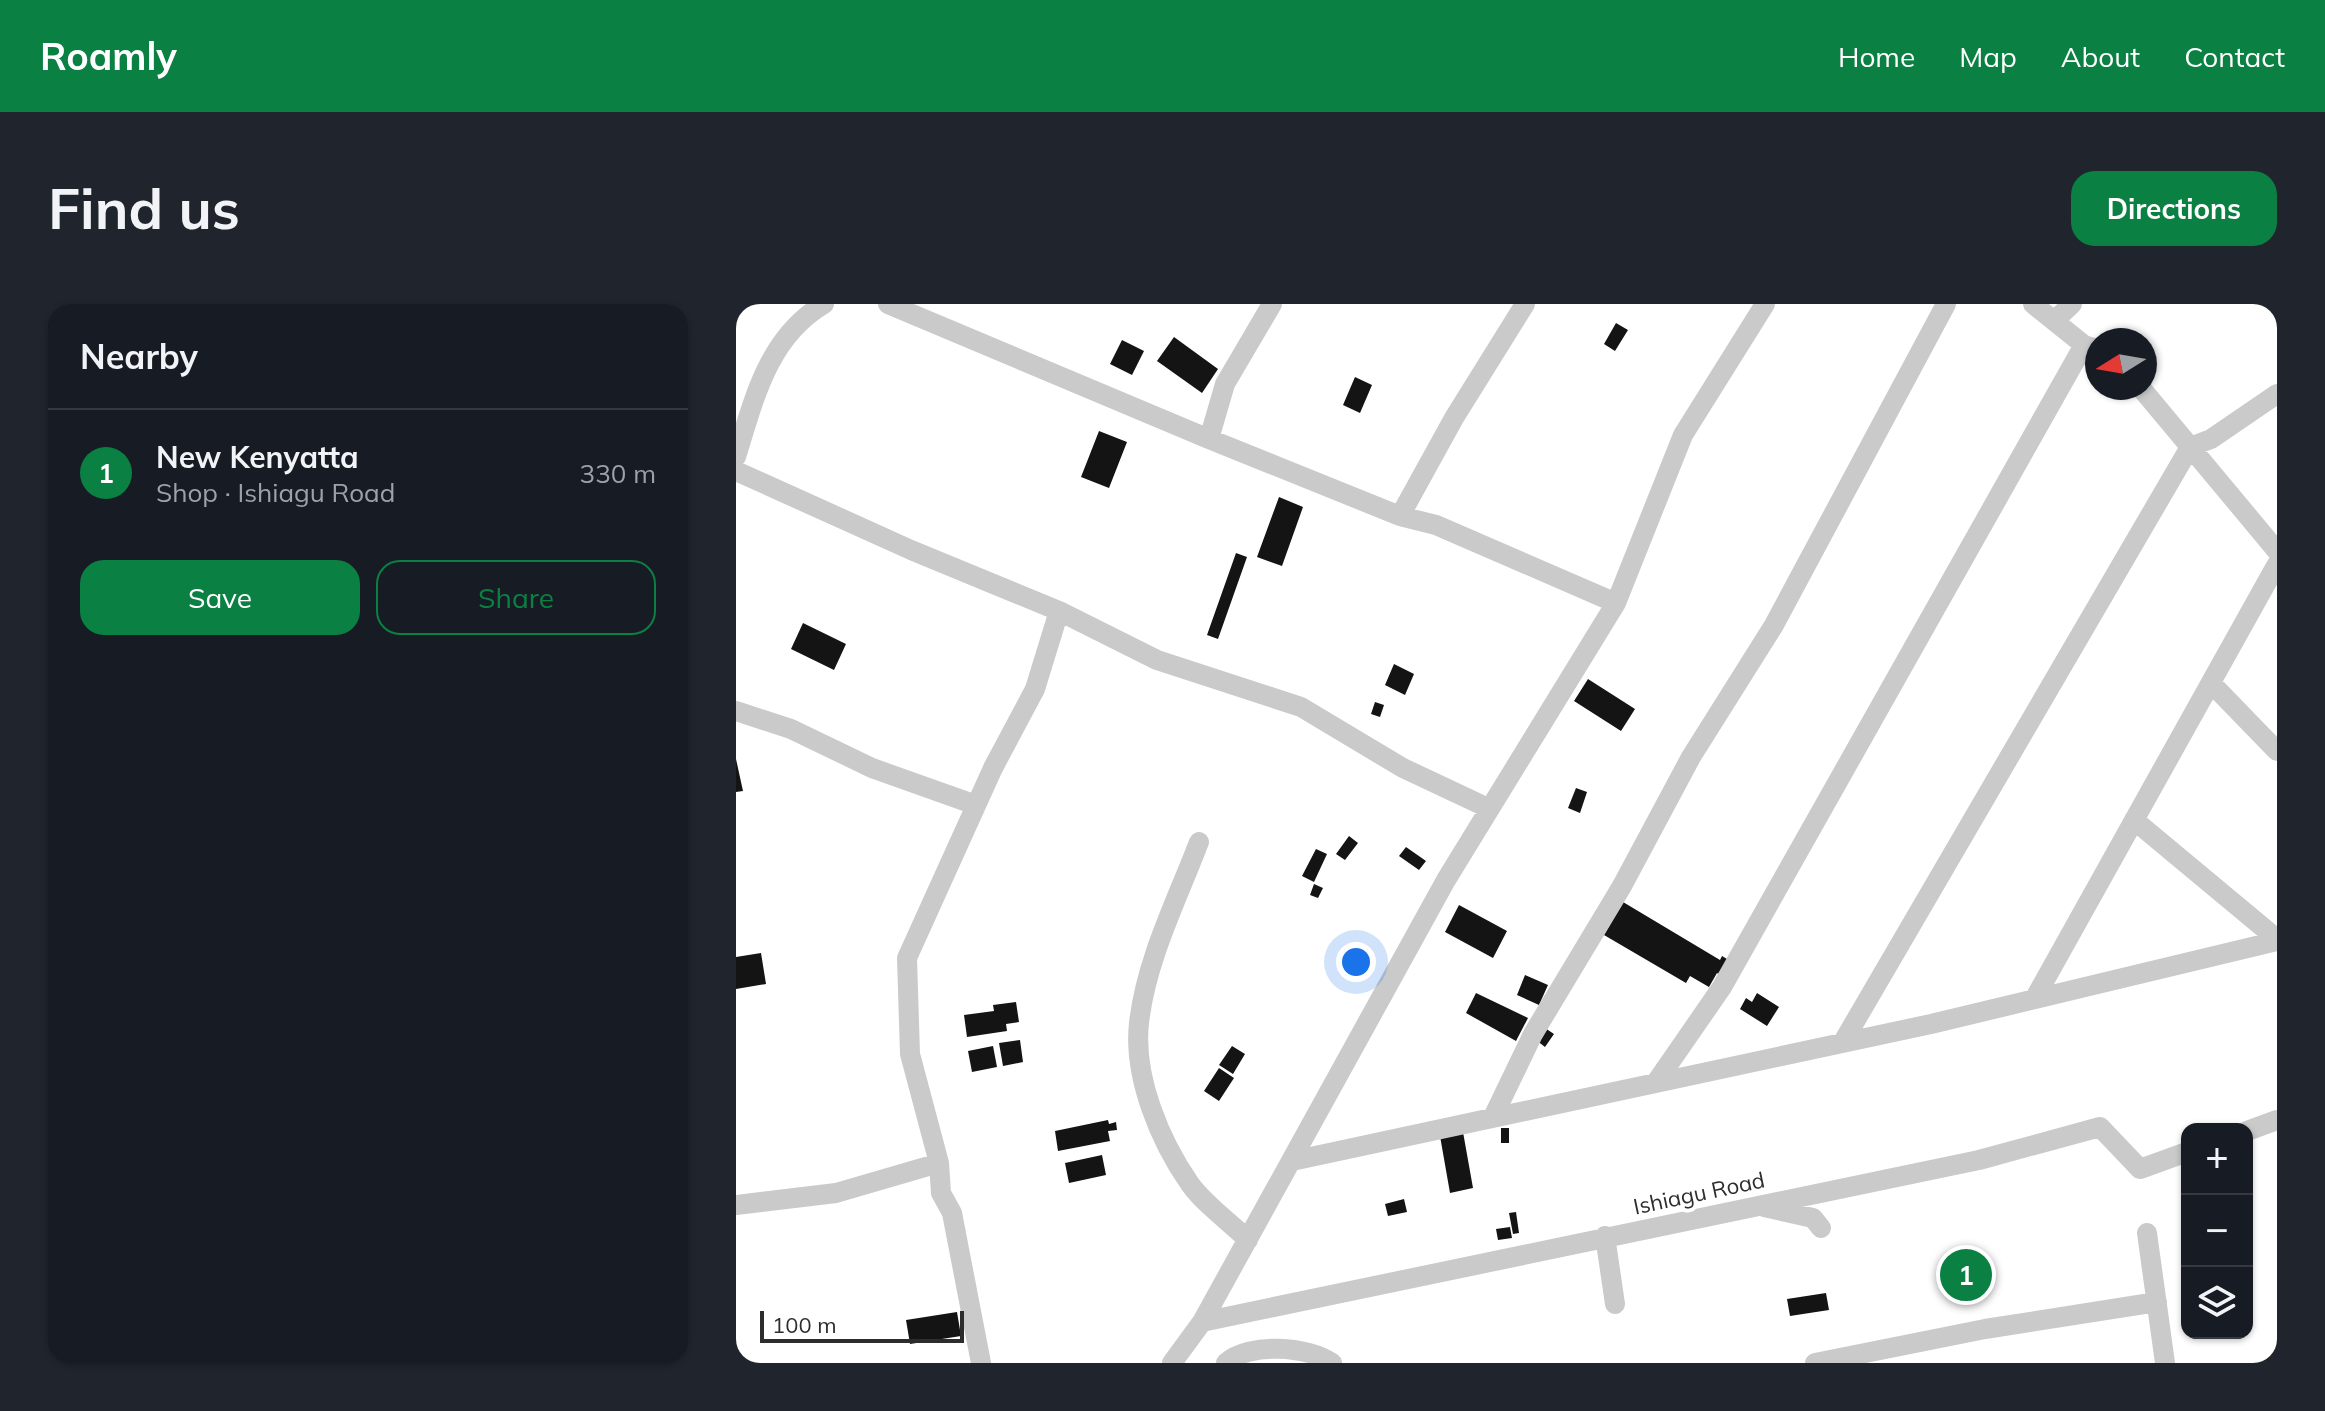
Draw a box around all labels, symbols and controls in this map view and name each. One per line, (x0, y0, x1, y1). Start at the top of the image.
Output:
text: Roamly (40, 32, 177, 80)
text: Home (1838, 39, 1915, 74)
text: Map (1959, 39, 2017, 74)
text: About (2061, 39, 2140, 74)
text: Contact (2184, 39, 2285, 74)
button: Directions (2071, 171, 2277, 246)
text: Find us (48, 173, 240, 243)
north arrow (2085, 328, 2157, 400)
text: Nearby (80, 335, 198, 378)
text: New Kenyatta (156, 438, 359, 476)
text: 1 (98, 457, 114, 490)
text: 330 m (580, 457, 656, 490)
text: Shop · Ishiagu Road (156, 476, 395, 509)
button: Save (80, 560, 360, 635)
button: Share (376, 560, 656, 635)
your location (1336, 942, 1376, 982)
map controls (2181, 1123, 2253, 1339)
button: + (2181, 1123, 2253, 1195)
street label: Ishiagu Road (1631, 1165, 1767, 1221)
button: − (2181, 1195, 2253, 1267)
pin: 1 (1940, 1245, 1992, 1305)
button: layers (2181, 1267, 2253, 1339)
scale bar (760, 1307, 964, 1343)
text: 100 m (772, 1311, 837, 1339)

